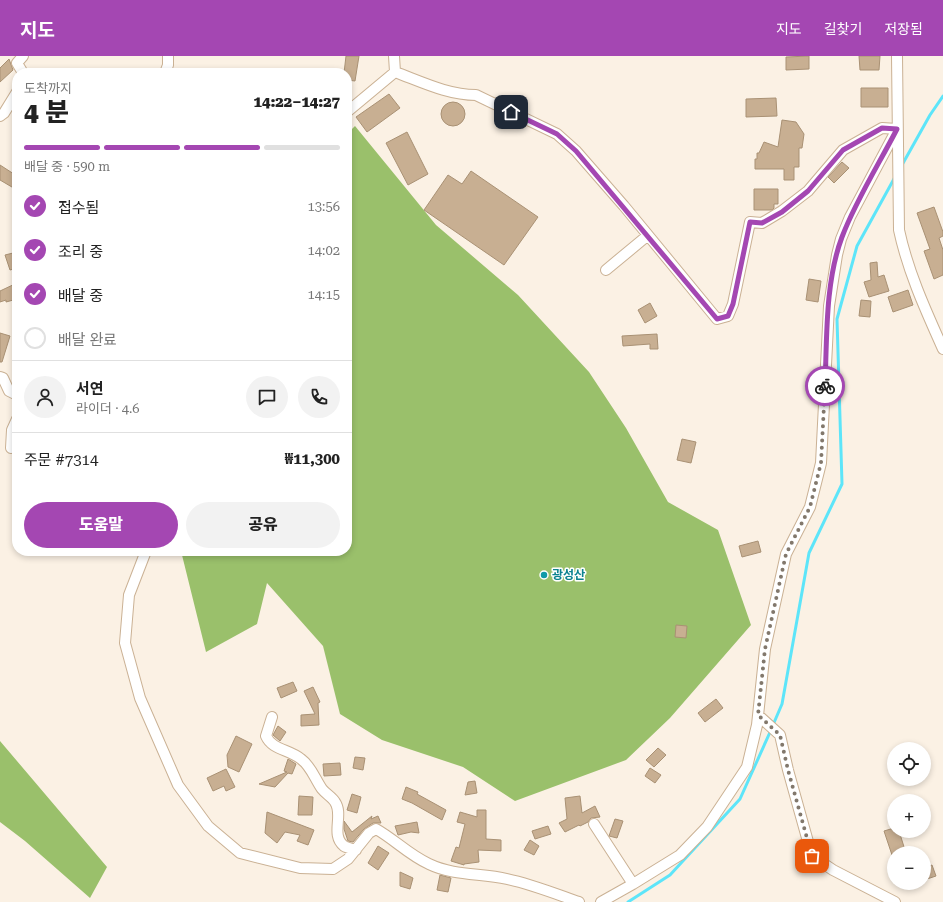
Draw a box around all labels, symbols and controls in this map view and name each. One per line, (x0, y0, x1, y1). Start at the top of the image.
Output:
text: 지도 (20, 19, 55, 42)
text: 지도 (776, 21, 802, 37)
text: 길찾기 (824, 21, 862, 37)
text: 저장됨 (884, 21, 923, 37)
text: 도착까지 (24, 81, 72, 96)
text: 14:22–14:27 (254, 93, 340, 111)
pin (494, 95, 528, 129)
text: 4 분 (24, 97, 69, 127)
icon: home (500, 101, 522, 123)
text: 배달 중 · 590 m (24, 159, 110, 174)
icon: check (24, 195, 46, 217)
text: 접수됨 (58, 199, 99, 217)
text: 13:56 (308, 199, 340, 214)
icon: check (24, 239, 46, 261)
text: 조리 중 (58, 243, 103, 261)
text: 14:02 (308, 243, 340, 258)
icon: check (24, 283, 46, 305)
text: 배달 중 (58, 287, 103, 305)
text: 14:15 (308, 287, 340, 302)
text: 배달 완료 (58, 331, 117, 349)
courier (805, 366, 845, 406)
icon: bike (814, 375, 836, 397)
button: person (24, 376, 66, 418)
button: chat (246, 376, 288, 418)
button: phone (298, 376, 340, 418)
text: 서연 (76, 380, 104, 398)
text: 라이더 · 4.6 (76, 401, 140, 416)
text: ₩11,300 (285, 450, 340, 468)
text: 주문 #7314 (24, 451, 98, 469)
button: 도움말 (24, 502, 178, 548)
button: 공유 (186, 502, 340, 548)
place label: 광성산 (552, 568, 585, 582)
marker: 광성산 (539, 570, 549, 580)
map controls (887, 742, 931, 890)
button: locate (887, 742, 931, 786)
button: + (887, 794, 931, 838)
pin (795, 839, 829, 873)
icon: bag (801, 845, 823, 867)
button: − (887, 846, 931, 890)

